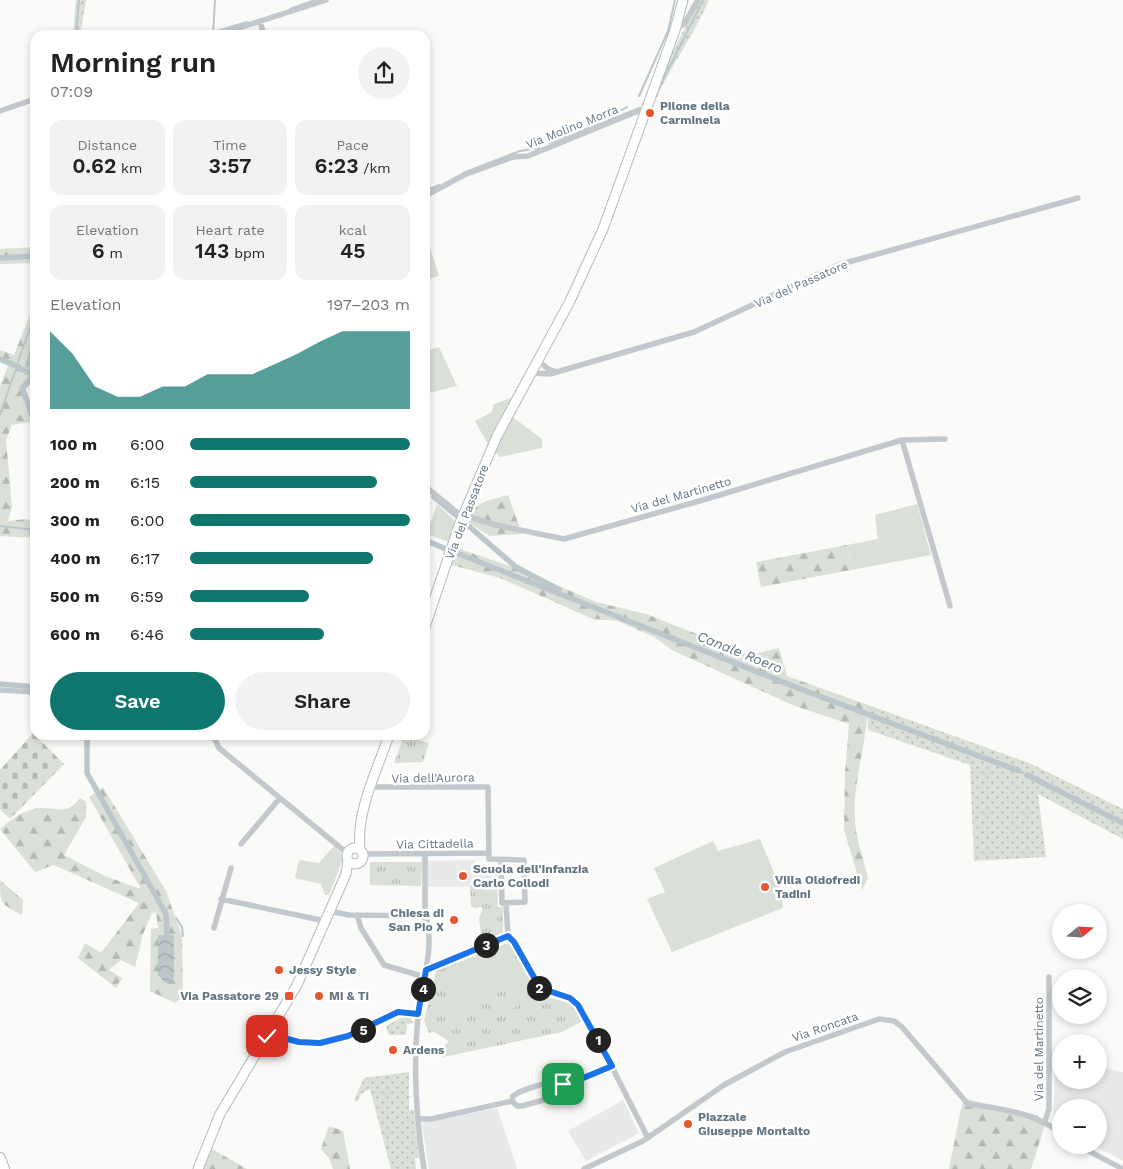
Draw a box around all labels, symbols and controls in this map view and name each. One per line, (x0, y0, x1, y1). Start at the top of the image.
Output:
text: Morning run (50, 46, 216, 79)
button: share (358, 47, 410, 99)
text: 07:09 (50, 82, 93, 101)
place label: Pilone della Carminela (660, 99, 730, 127)
street label: Via Molino Morra (524, 102, 620, 152)
marker: Pilone della Carminela (644, 107, 656, 119)
text: Distance (78, 137, 137, 153)
text: Time (213, 137, 247, 153)
text: Pace (336, 137, 369, 153)
text: 0.62 (72, 153, 116, 178)
text: 3:57 (209, 153, 251, 178)
text: 6:23 (315, 153, 359, 178)
text: km (116, 160, 142, 176)
text: /km (359, 160, 391, 176)
text: Elevation (76, 222, 139, 238)
text: Heart rate (195, 222, 265, 238)
text: kcal (339, 222, 367, 238)
text: 6 (92, 238, 105, 263)
text: 143 (195, 238, 229, 263)
text: 45 (340, 238, 365, 263)
text: m (105, 245, 123, 261)
text: bpm (229, 245, 265, 261)
street label: Via del Passatore (752, 257, 850, 311)
text: Elevation (50, 295, 121, 314)
text: 197–203 m (327, 295, 410, 314)
text: 100 m (50, 435, 97, 454)
text: 6:00 (130, 435, 164, 454)
street label: Via del Passatore (442, 462, 492, 561)
text: 200 m (50, 473, 100, 492)
text: 6:15 (130, 473, 160, 492)
street label: Via del Martinetto (629, 474, 733, 516)
text: 300 m (50, 511, 100, 530)
text: 6:00 (130, 511, 164, 530)
text: 400 m (50, 549, 101, 568)
text: 6:17 (130, 549, 160, 568)
text: 500 m (50, 587, 100, 606)
text: 6:59 (130, 587, 164, 606)
text: 600 m (50, 625, 100, 644)
text: 6:46 (130, 625, 164, 644)
water label: Canale Roero (695, 628, 785, 676)
button: Save (50, 672, 225, 730)
button: Share (235, 672, 410, 730)
street label: Via dell'Aurora (391, 770, 475, 786)
street label: Via Cittadella (396, 836, 474, 852)
place label: Scuola dell'Infanzia Carlo Collodi (473, 862, 589, 890)
marker: Scuola dell'Infanzia Carlo Collodi (457, 870, 469, 882)
place label: Villa Oldofredi Tadini (775, 873, 860, 901)
marker: Villa Oldofredi Tadini (759, 881, 771, 893)
north arrow (1052, 904, 1108, 959)
map controls (1052, 904, 1107, 1154)
place label: Chiesa di San Pio X (388, 906, 444, 934)
marker: Chiesa di San Pio X (448, 914, 460, 926)
pin: 3 (474, 932, 498, 958)
text: 3 (482, 937, 491, 953)
place label: Jessy Style (289, 963, 357, 977)
marker: Jessy Style (273, 964, 285, 976)
button: layers (1052, 969, 1107, 1024)
pin: 4 (410, 976, 436, 1002)
pin: 2 (526, 976, 552, 1000)
text: 2 (535, 980, 544, 996)
text: 4 (419, 981, 428, 997)
place label: Via Passatore 29 (180, 989, 279, 1003)
place label: Mi & Ti (329, 989, 369, 1003)
marker: Via Passatore 29 (283, 990, 295, 1002)
marker: Mi & Ti (313, 990, 325, 1002)
street label: Via del Martinetto (1032, 997, 1046, 1101)
street label: Via Roncata (790, 1009, 860, 1045)
pin (246, 1015, 288, 1057)
pin: 5 (350, 1018, 376, 1042)
icon: check (253, 1022, 281, 1050)
text: 5 (359, 1022, 368, 1038)
pin: 1 (586, 1028, 610, 1052)
text: 1 (595, 1032, 602, 1048)
button: + (1052, 1034, 1107, 1089)
place label: Ardens (403, 1043, 445, 1057)
marker: Ardens (387, 1044, 399, 1056)
pin (542, 1063, 584, 1105)
icon: arrive (549, 1070, 577, 1098)
button: − (1052, 1099, 1107, 1154)
place label: Piazzale Giuseppe Montalto (698, 1110, 810, 1138)
marker: Piazzale Giuseppe Montalto (682, 1118, 694, 1130)

